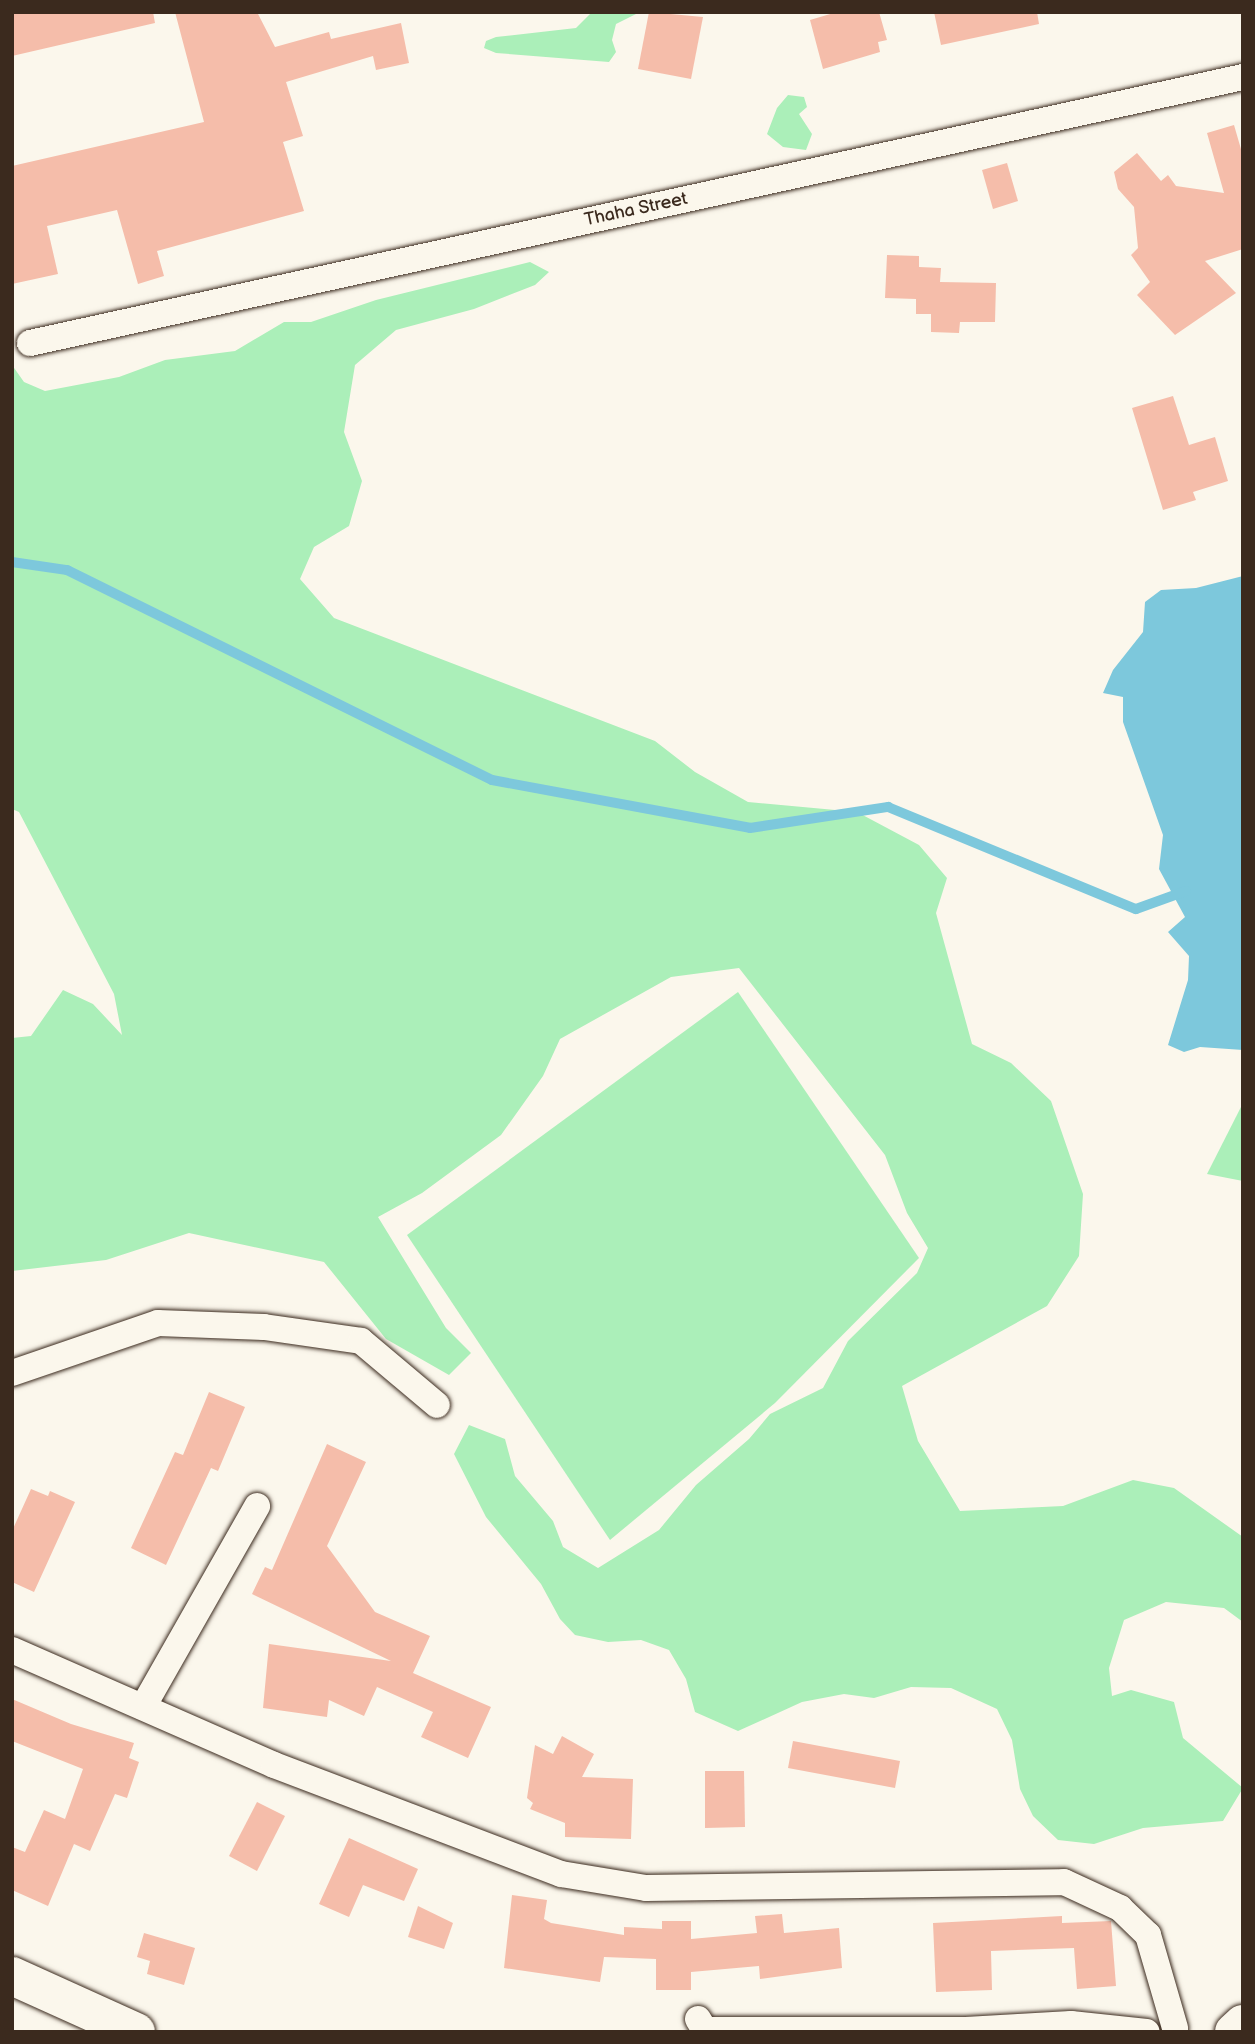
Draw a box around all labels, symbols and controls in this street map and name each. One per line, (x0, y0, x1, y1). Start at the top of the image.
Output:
street label: Thaha Street (582, 189, 690, 231)

